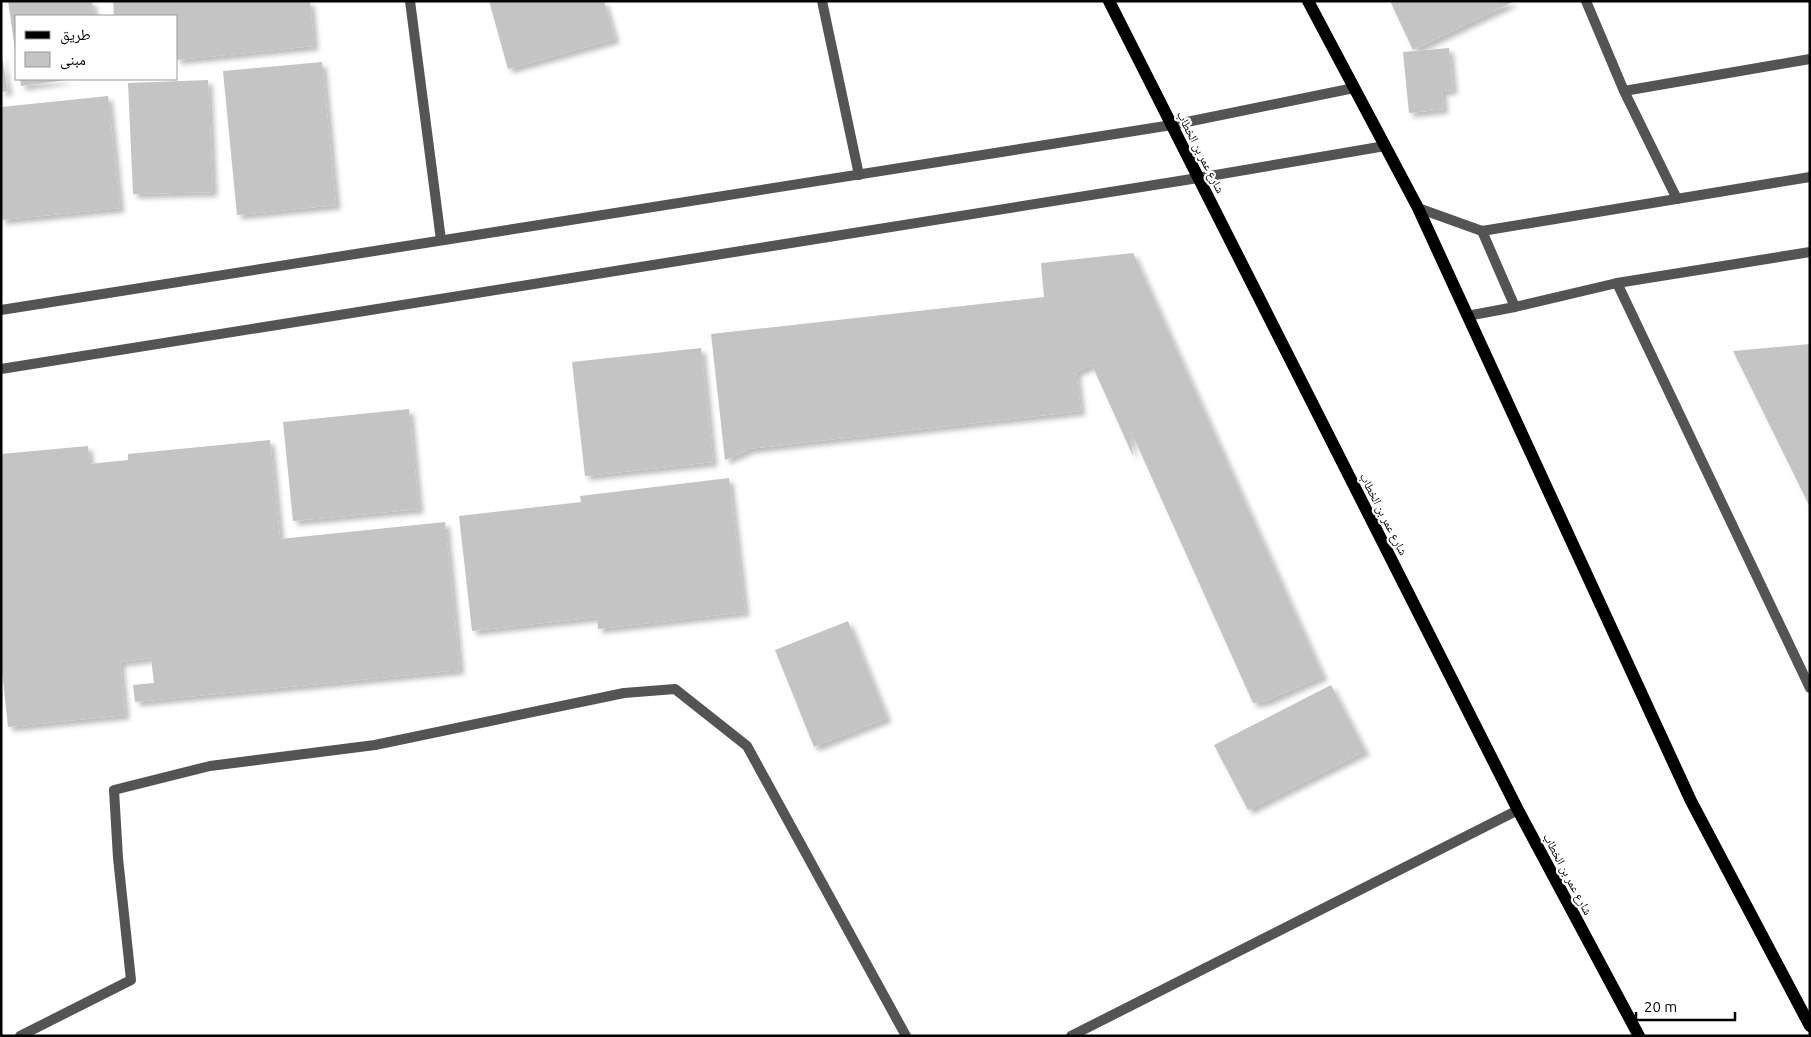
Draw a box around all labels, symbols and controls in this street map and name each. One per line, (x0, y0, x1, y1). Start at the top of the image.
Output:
legend (15, 15, 178, 80)
text: طريق (60, 26, 91, 45)
text: مبنى (60, 51, 86, 70)
street label: شارع عمر بن الخطاب (1173, 109, 1227, 196)
street label: شارع عمر بن الخطاب (1356, 471, 1410, 558)
street label: شارع عمر بن الخطاب (1539, 831, 1595, 918)
scale bar (1636, 990, 1735, 1022)
text: 20 m (1644, 998, 1677, 1015)

